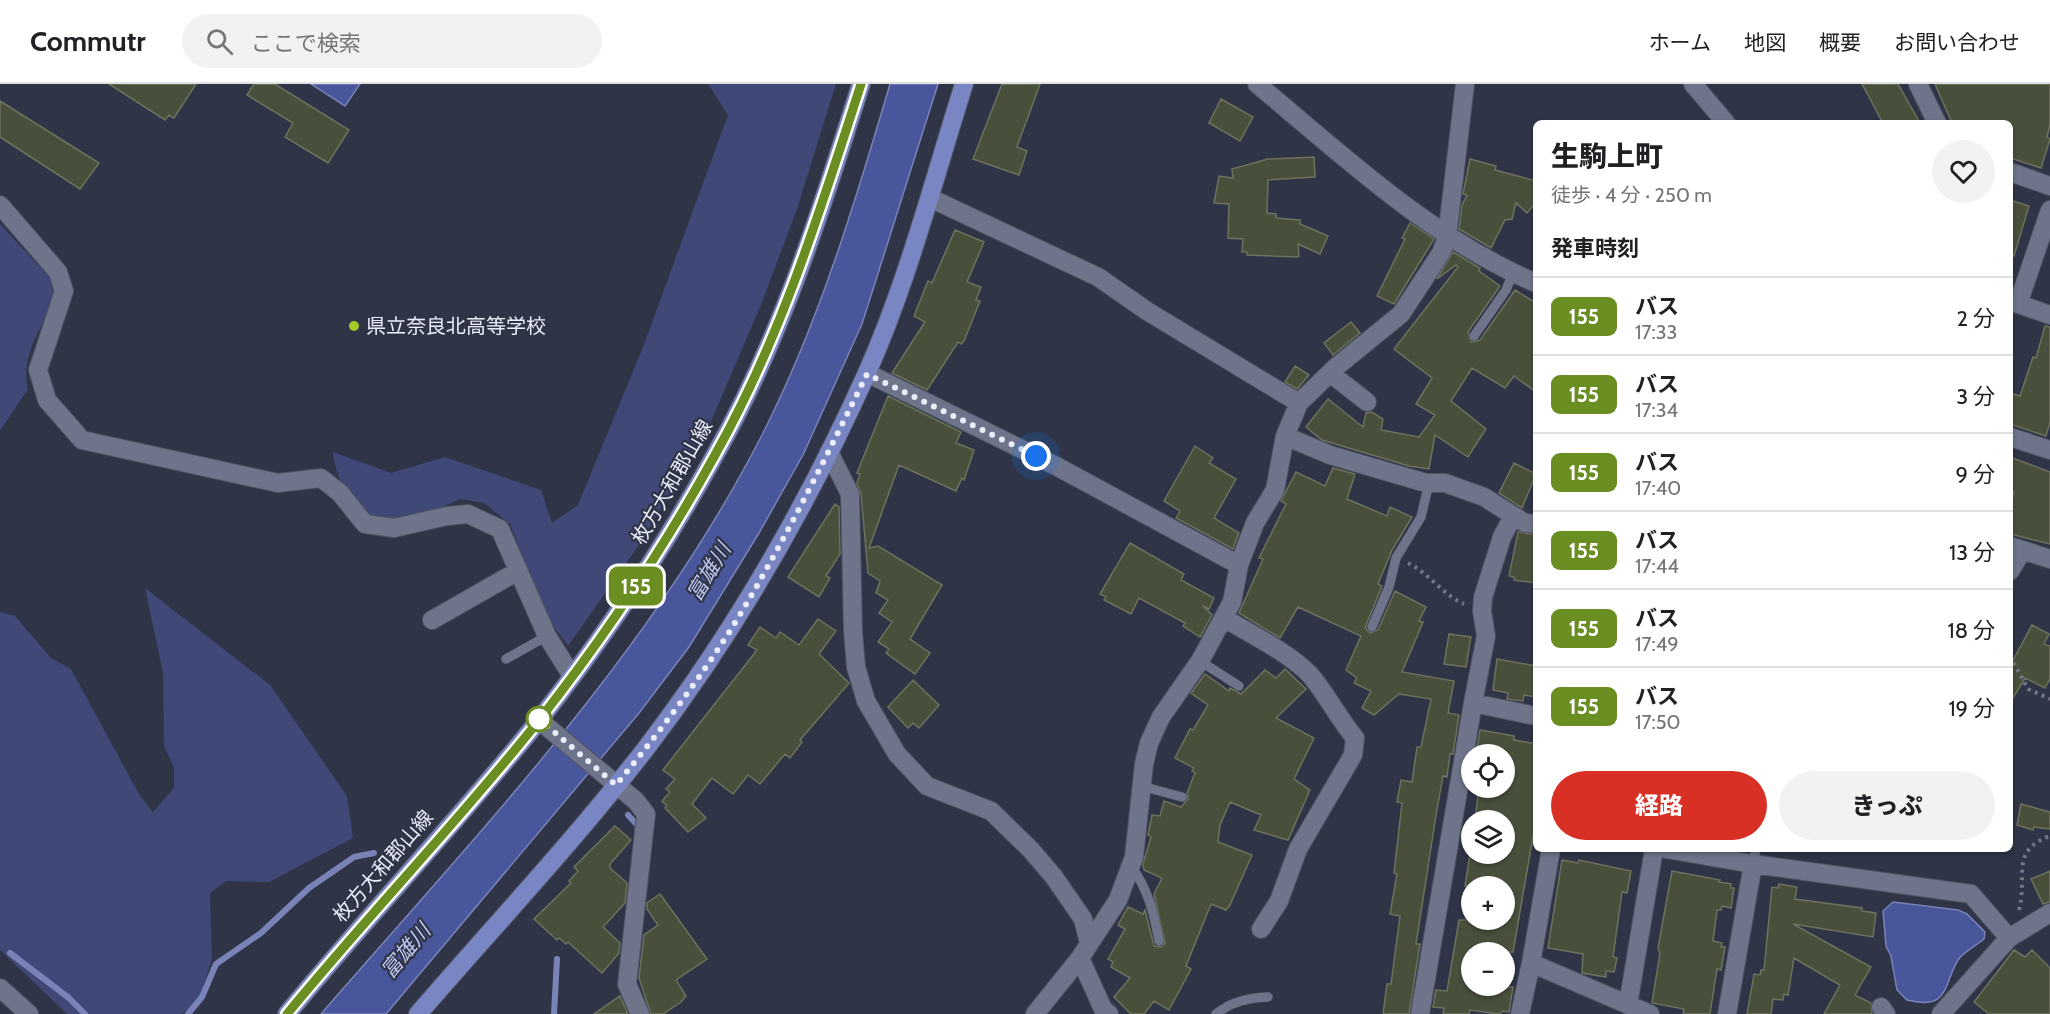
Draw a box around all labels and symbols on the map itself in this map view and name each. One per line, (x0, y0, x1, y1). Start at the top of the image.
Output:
place label: 県立奈良北高等学校 (366, 314, 546, 338)
marker: 県立奈良北高等学校 (347, 319, 361, 333)
street label: 枚方大和郡山線 (627, 415, 717, 549)
your location (1021, 441, 1051, 471)
water label: 富雄川 (682, 537, 737, 605)
line badge: 155 (602, 566, 670, 606)
unlabelled marker (526, 706, 552, 732)
street label: 枚方大和郡山線 (328, 805, 438, 927)
water label: 富雄川 (376, 917, 437, 983)

